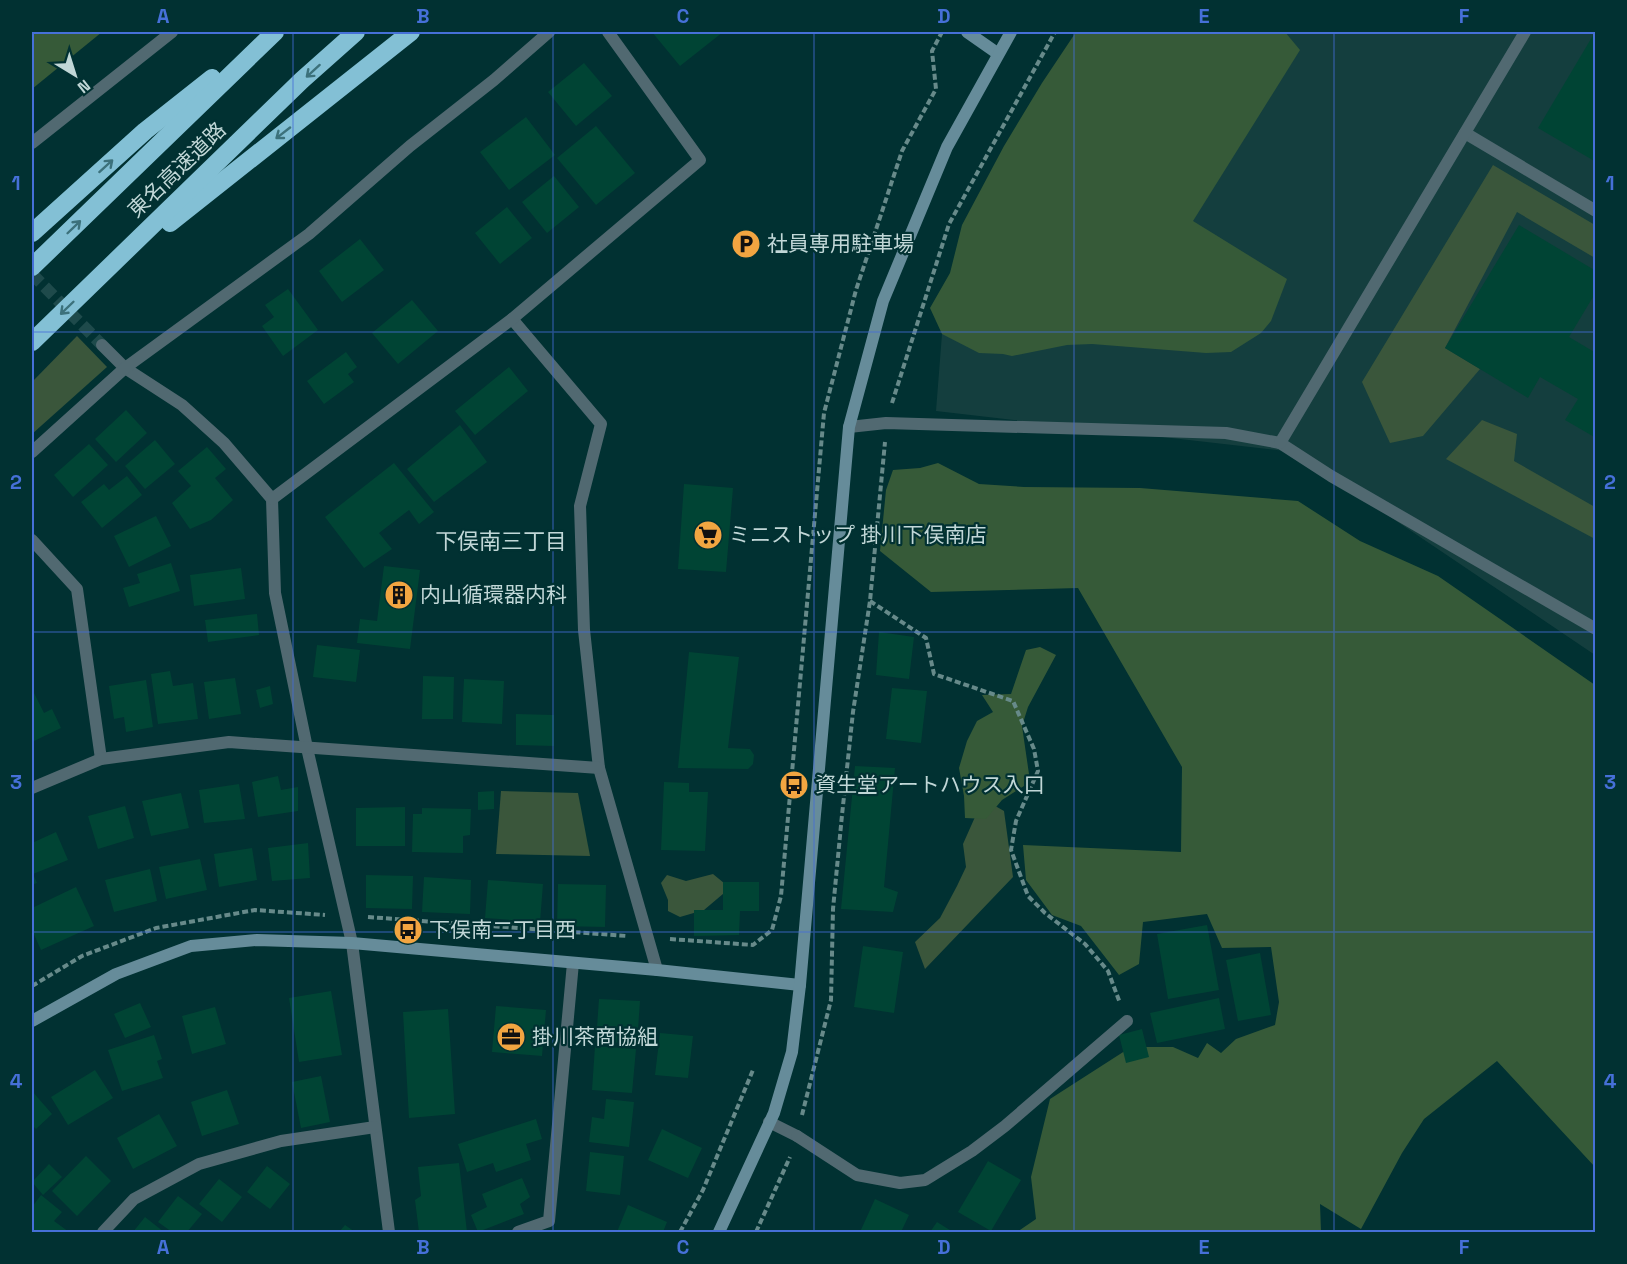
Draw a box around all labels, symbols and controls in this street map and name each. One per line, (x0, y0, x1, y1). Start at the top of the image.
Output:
text: A (157, 3, 170, 29)
text: B (416, 3, 430, 29)
text: C (677, 3, 690, 29)
text: D (937, 3, 951, 29)
text: E (1198, 3, 1210, 29)
text: F (1459, 3, 1470, 29)
north arrow (45, 45, 105, 105)
one-way arrow (306, 64, 321, 78)
text: N (73, 75, 95, 98)
street label: 東名高速道路 (122, 116, 231, 223)
one-way arrow (275, 127, 291, 140)
one-way arrow (98, 159, 113, 173)
text: 1 (11, 170, 21, 196)
text: 1 (1605, 170, 1615, 196)
one-way arrow (66, 219, 81, 234)
parking icon: 社員専用駐車場 (730, 228, 762, 260)
place label: 社員専用駐車場 (767, 230, 914, 257)
one-way arrow (59, 301, 74, 315)
text: 2 (10, 469, 22, 495)
text: 2 (1604, 469, 1616, 495)
supermarket icon: ミニストップ 掛川下俣南店 (692, 519, 724, 551)
place label: ミニストップ 掛川下俣南店 (729, 521, 986, 548)
district label: 下俣南三丁目 (435, 527, 567, 555)
building icon: 内山循環器内科 (383, 579, 415, 611)
place label: 内山循環器内科 (420, 581, 567, 608)
text: 3 (10, 769, 22, 795)
bus stop icon: 資生堂アートハウス入口 (778, 769, 810, 801)
text: 3 (1604, 769, 1616, 795)
place label: 資生堂アートハウス入口 (815, 771, 1045, 798)
bus stop icon: 下俣南二丁目西 (392, 914, 424, 946)
place label: 下俣南二丁目西 (429, 916, 576, 943)
office icon: 掛川茶商協組 (495, 1021, 527, 1053)
place label: 掛川茶商協組 (532, 1023, 658, 1050)
text: 4 (10, 1068, 23, 1094)
text: 4 (1604, 1068, 1617, 1094)
text: A (157, 1234, 170, 1260)
text: B (416, 1234, 430, 1260)
text: C (677, 1234, 690, 1260)
text: D (937, 1234, 951, 1260)
text: E (1198, 1234, 1210, 1260)
text: F (1459, 1234, 1470, 1260)

